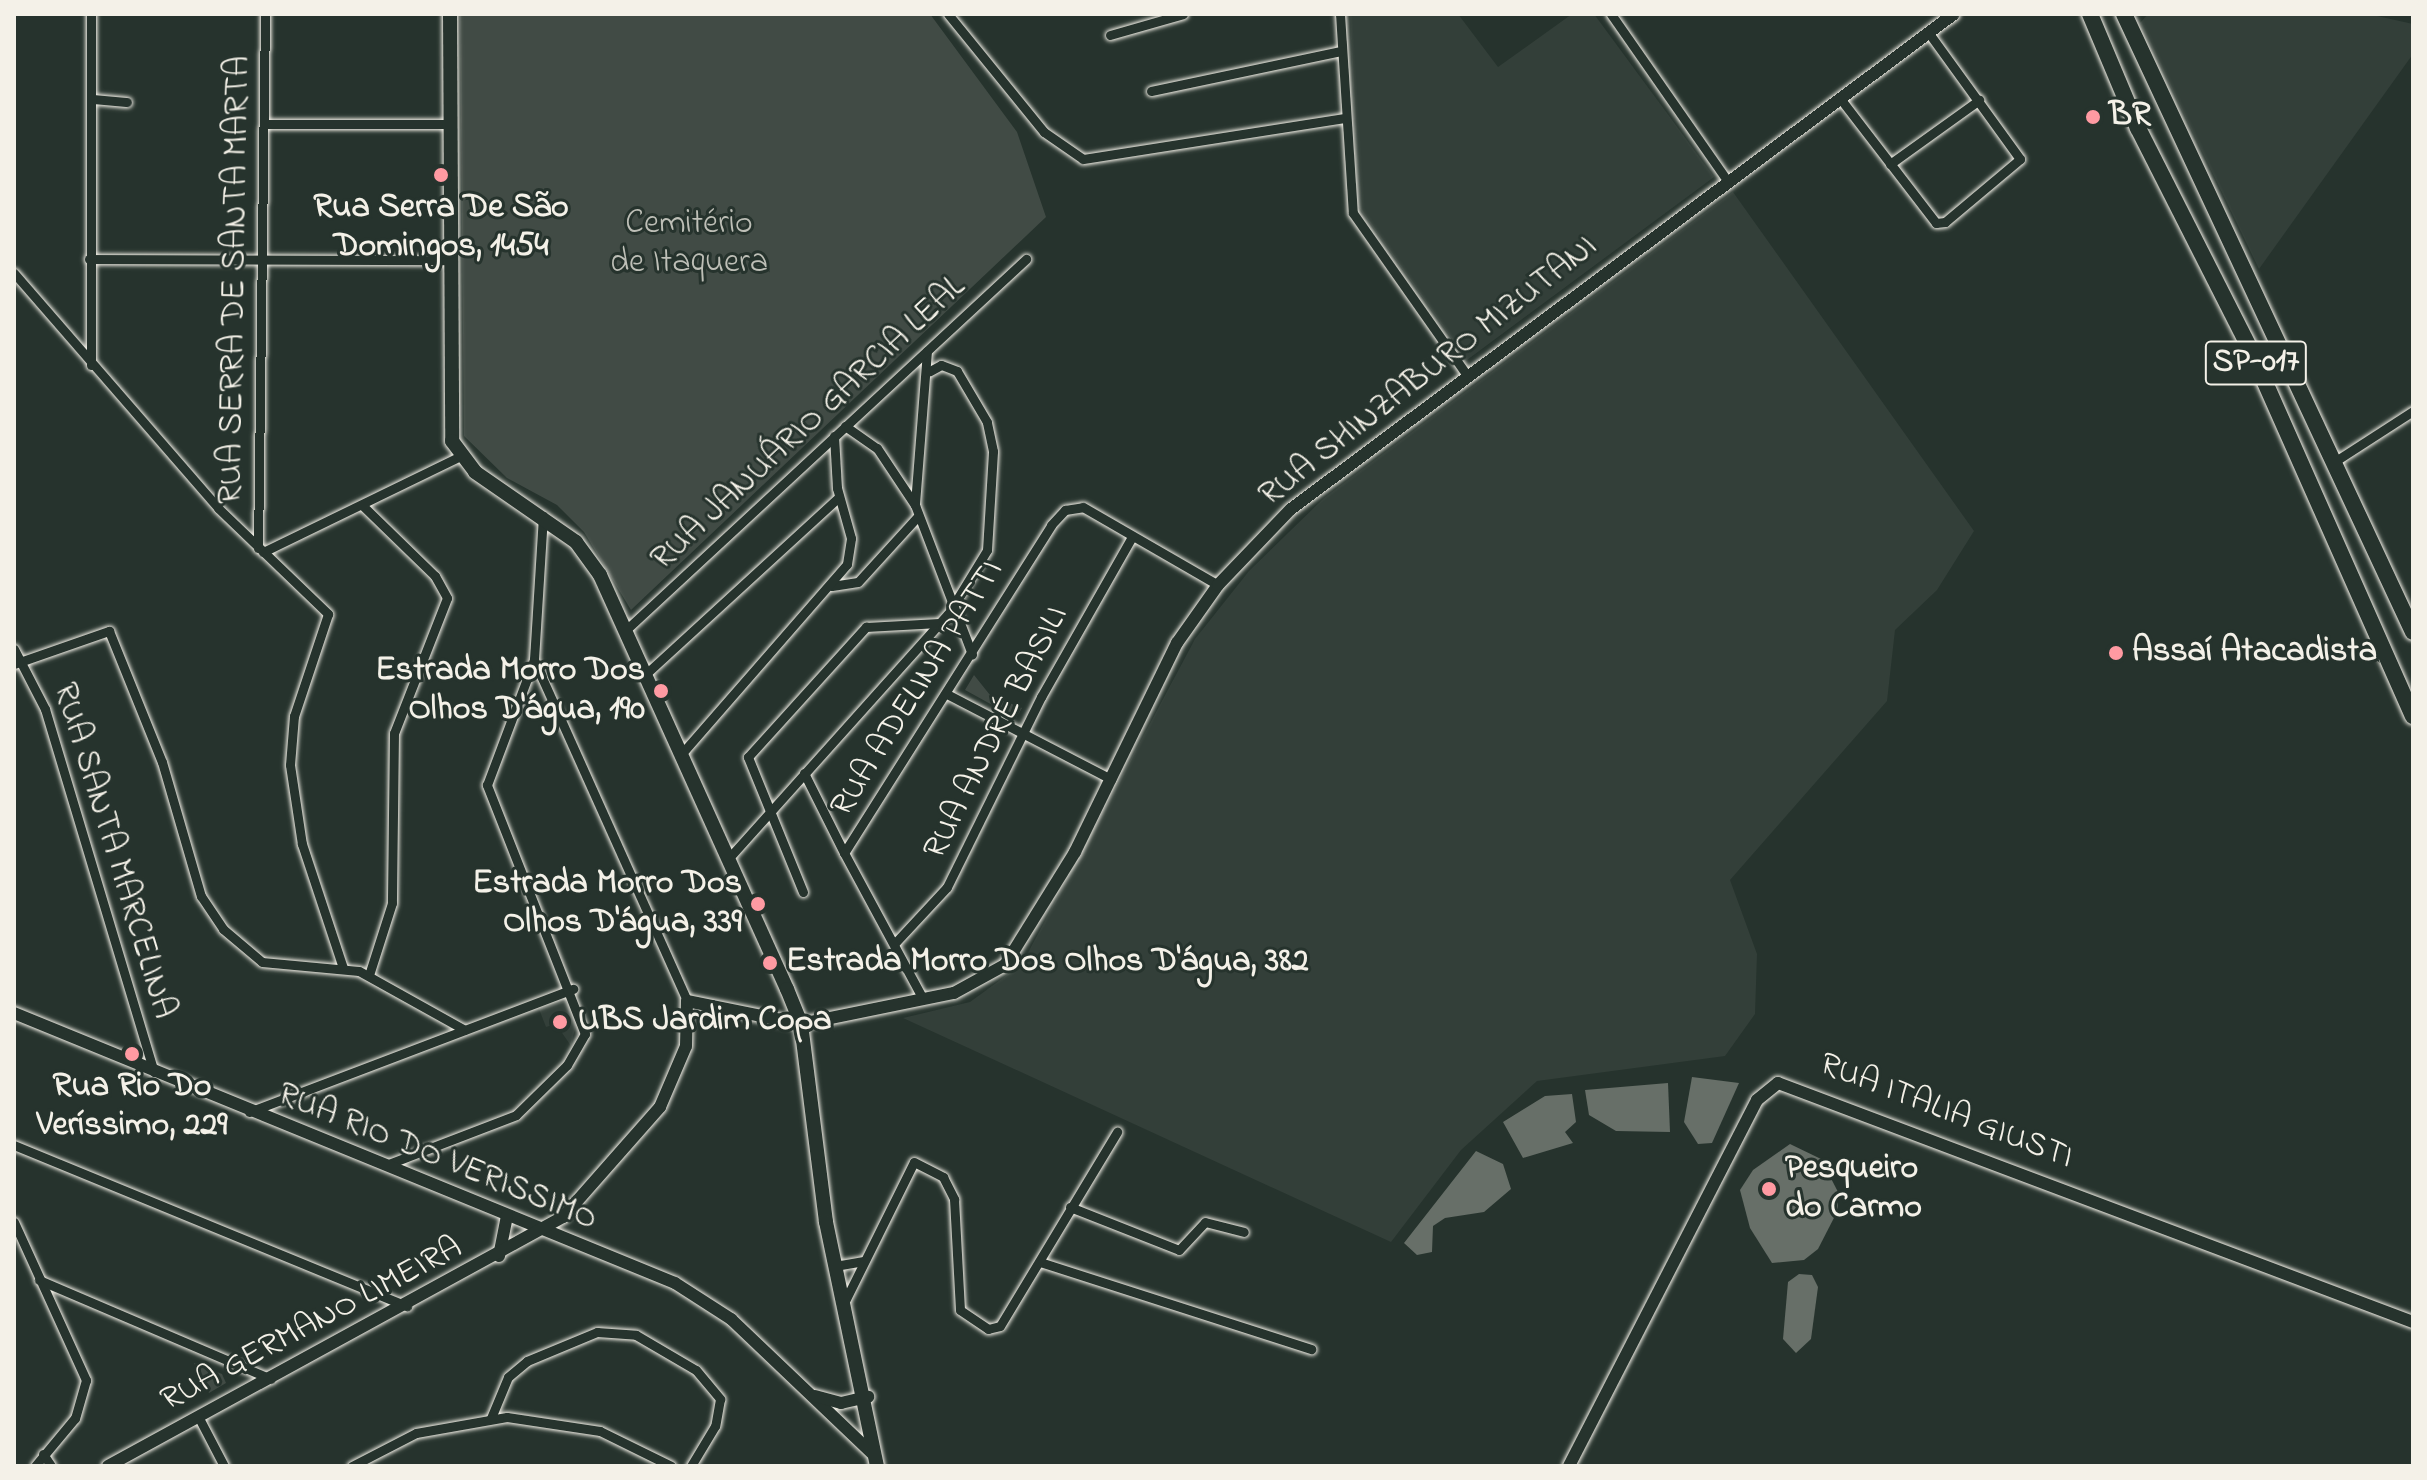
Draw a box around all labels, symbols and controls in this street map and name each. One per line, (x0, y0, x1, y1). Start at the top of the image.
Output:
street label: RUA SERRA DE SANTA MARTA (212, 55, 260, 505)
place label: BR (2109, 97, 2151, 137)
marker: BR (2084, 108, 2102, 126)
marker: Rua Serra De São Domingos, 1454 (432, 166, 450, 184)
place label: Rua Serra De São Domingos, 1454 (313, 188, 569, 268)
park label: Cemitério de Itaquera (610, 204, 768, 284)
street label: RUA SHINZABURO MIZUTANI (1252, 227, 1606, 517)
street label: RUA JANUÁRIO GARCIA LEAL (644, 268, 974, 580)
road number: SP-017 (2204, 335, 2308, 391)
street label: RUA ADELINA PATTI (823, 553, 1013, 825)
street label: RUA ANDRÉ BASILI (916, 600, 1078, 866)
place label: Assaí Atacadista (2132, 633, 2377, 673)
marker: Assaí Atacadista (2107, 644, 2125, 662)
place label: Estrada Morro Dos Olhos D'água, 190 (375, 651, 645, 730)
street label: RUA SANTA MARCELINA (42, 678, 184, 1024)
marker: Estrada Morro Dos Olhos D'água, 190 (652, 682, 670, 700)
place label: Estrada Morro Dos Olhos D'água, 339 (472, 864, 742, 944)
marker: Estrada Morro Dos Olhos D'água, 339 (749, 895, 767, 913)
place label: Estrada Morro Dos Olhos D'água, 382 (786, 943, 1309, 983)
marker: Estrada Morro Dos Olhos D'água, 382 (761, 954, 779, 972)
place label: UBS Jardim Copa (578, 1002, 832, 1042)
marker: UBS Jardim Copa (549, 1011, 571, 1033)
marker: Rua Rio Do Veríssimo, 229 (123, 1045, 141, 1063)
street label: RUA ITALIA GIUSTI (1813, 1045, 2079, 1179)
place label: Rua Rio Do Veríssimo, 229 (36, 1067, 228, 1146)
street label: RUA RIO DO VERISSIMO (271, 1075, 603, 1241)
place label: Pesqueiro do Carmo (1785, 1149, 1922, 1228)
marker: Pesqueiro do Carmo (1760, 1180, 1778, 1198)
street label: RUA GERMANO LIMEIRA (154, 1228, 470, 1422)

